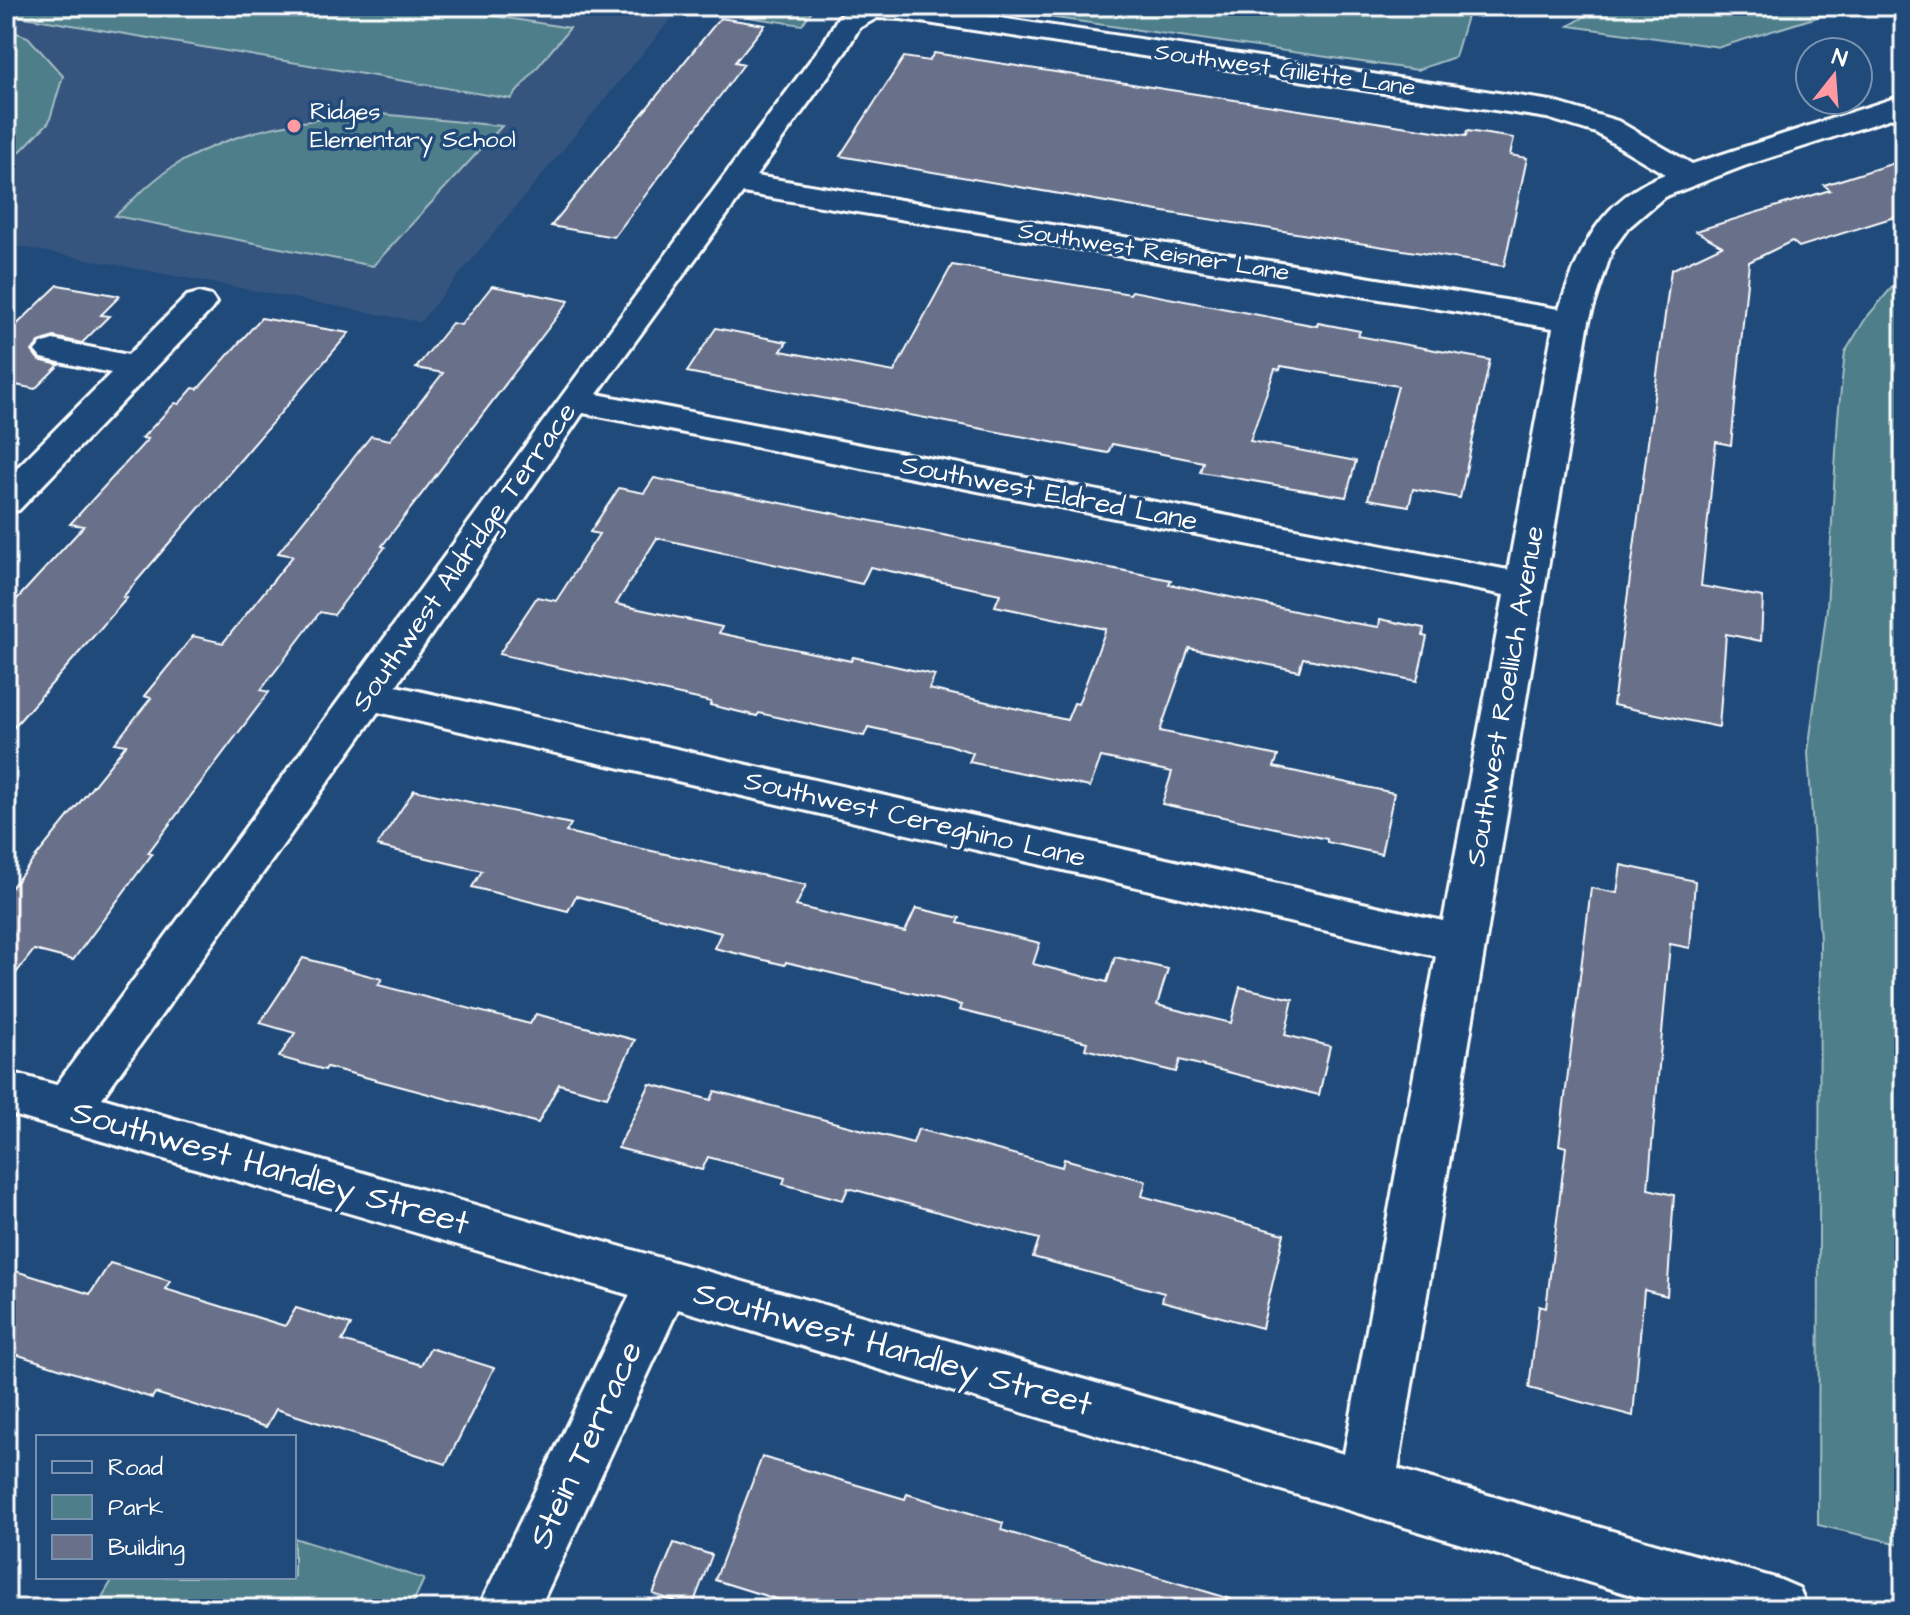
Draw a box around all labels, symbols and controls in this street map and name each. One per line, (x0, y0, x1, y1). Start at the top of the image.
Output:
street label: Southwest Gillette Lane (1152, 35, 1418, 105)
north arrow (1794, 36, 1874, 116)
text: N (1828, 41, 1851, 75)
place label: Ridges Elementary School (310, 95, 516, 158)
marker: Ridges Elementary School (285, 117, 303, 135)
street label: Southwest Reisner Lane (1016, 214, 1292, 290)
street label: Southwest Aldridge Terrace (342, 394, 587, 720)
street label: Southwest Eldred Lane (897, 445, 1201, 541)
street label: Southwest Roellich Avenue (1456, 523, 1554, 869)
street label: Southwest Cereghino Lane (740, 761, 1090, 878)
street label: Southwest Handley Street (65, 1088, 475, 1248)
street label: Southwest Handley Street (688, 1269, 1098, 1429)
street label: Stein Terrace (517, 1333, 655, 1557)
legend (36, 1435, 296, 1579)
text: Road (108, 1451, 163, 1485)
text: Park (108, 1491, 164, 1525)
text: Building (108, 1531, 185, 1566)

